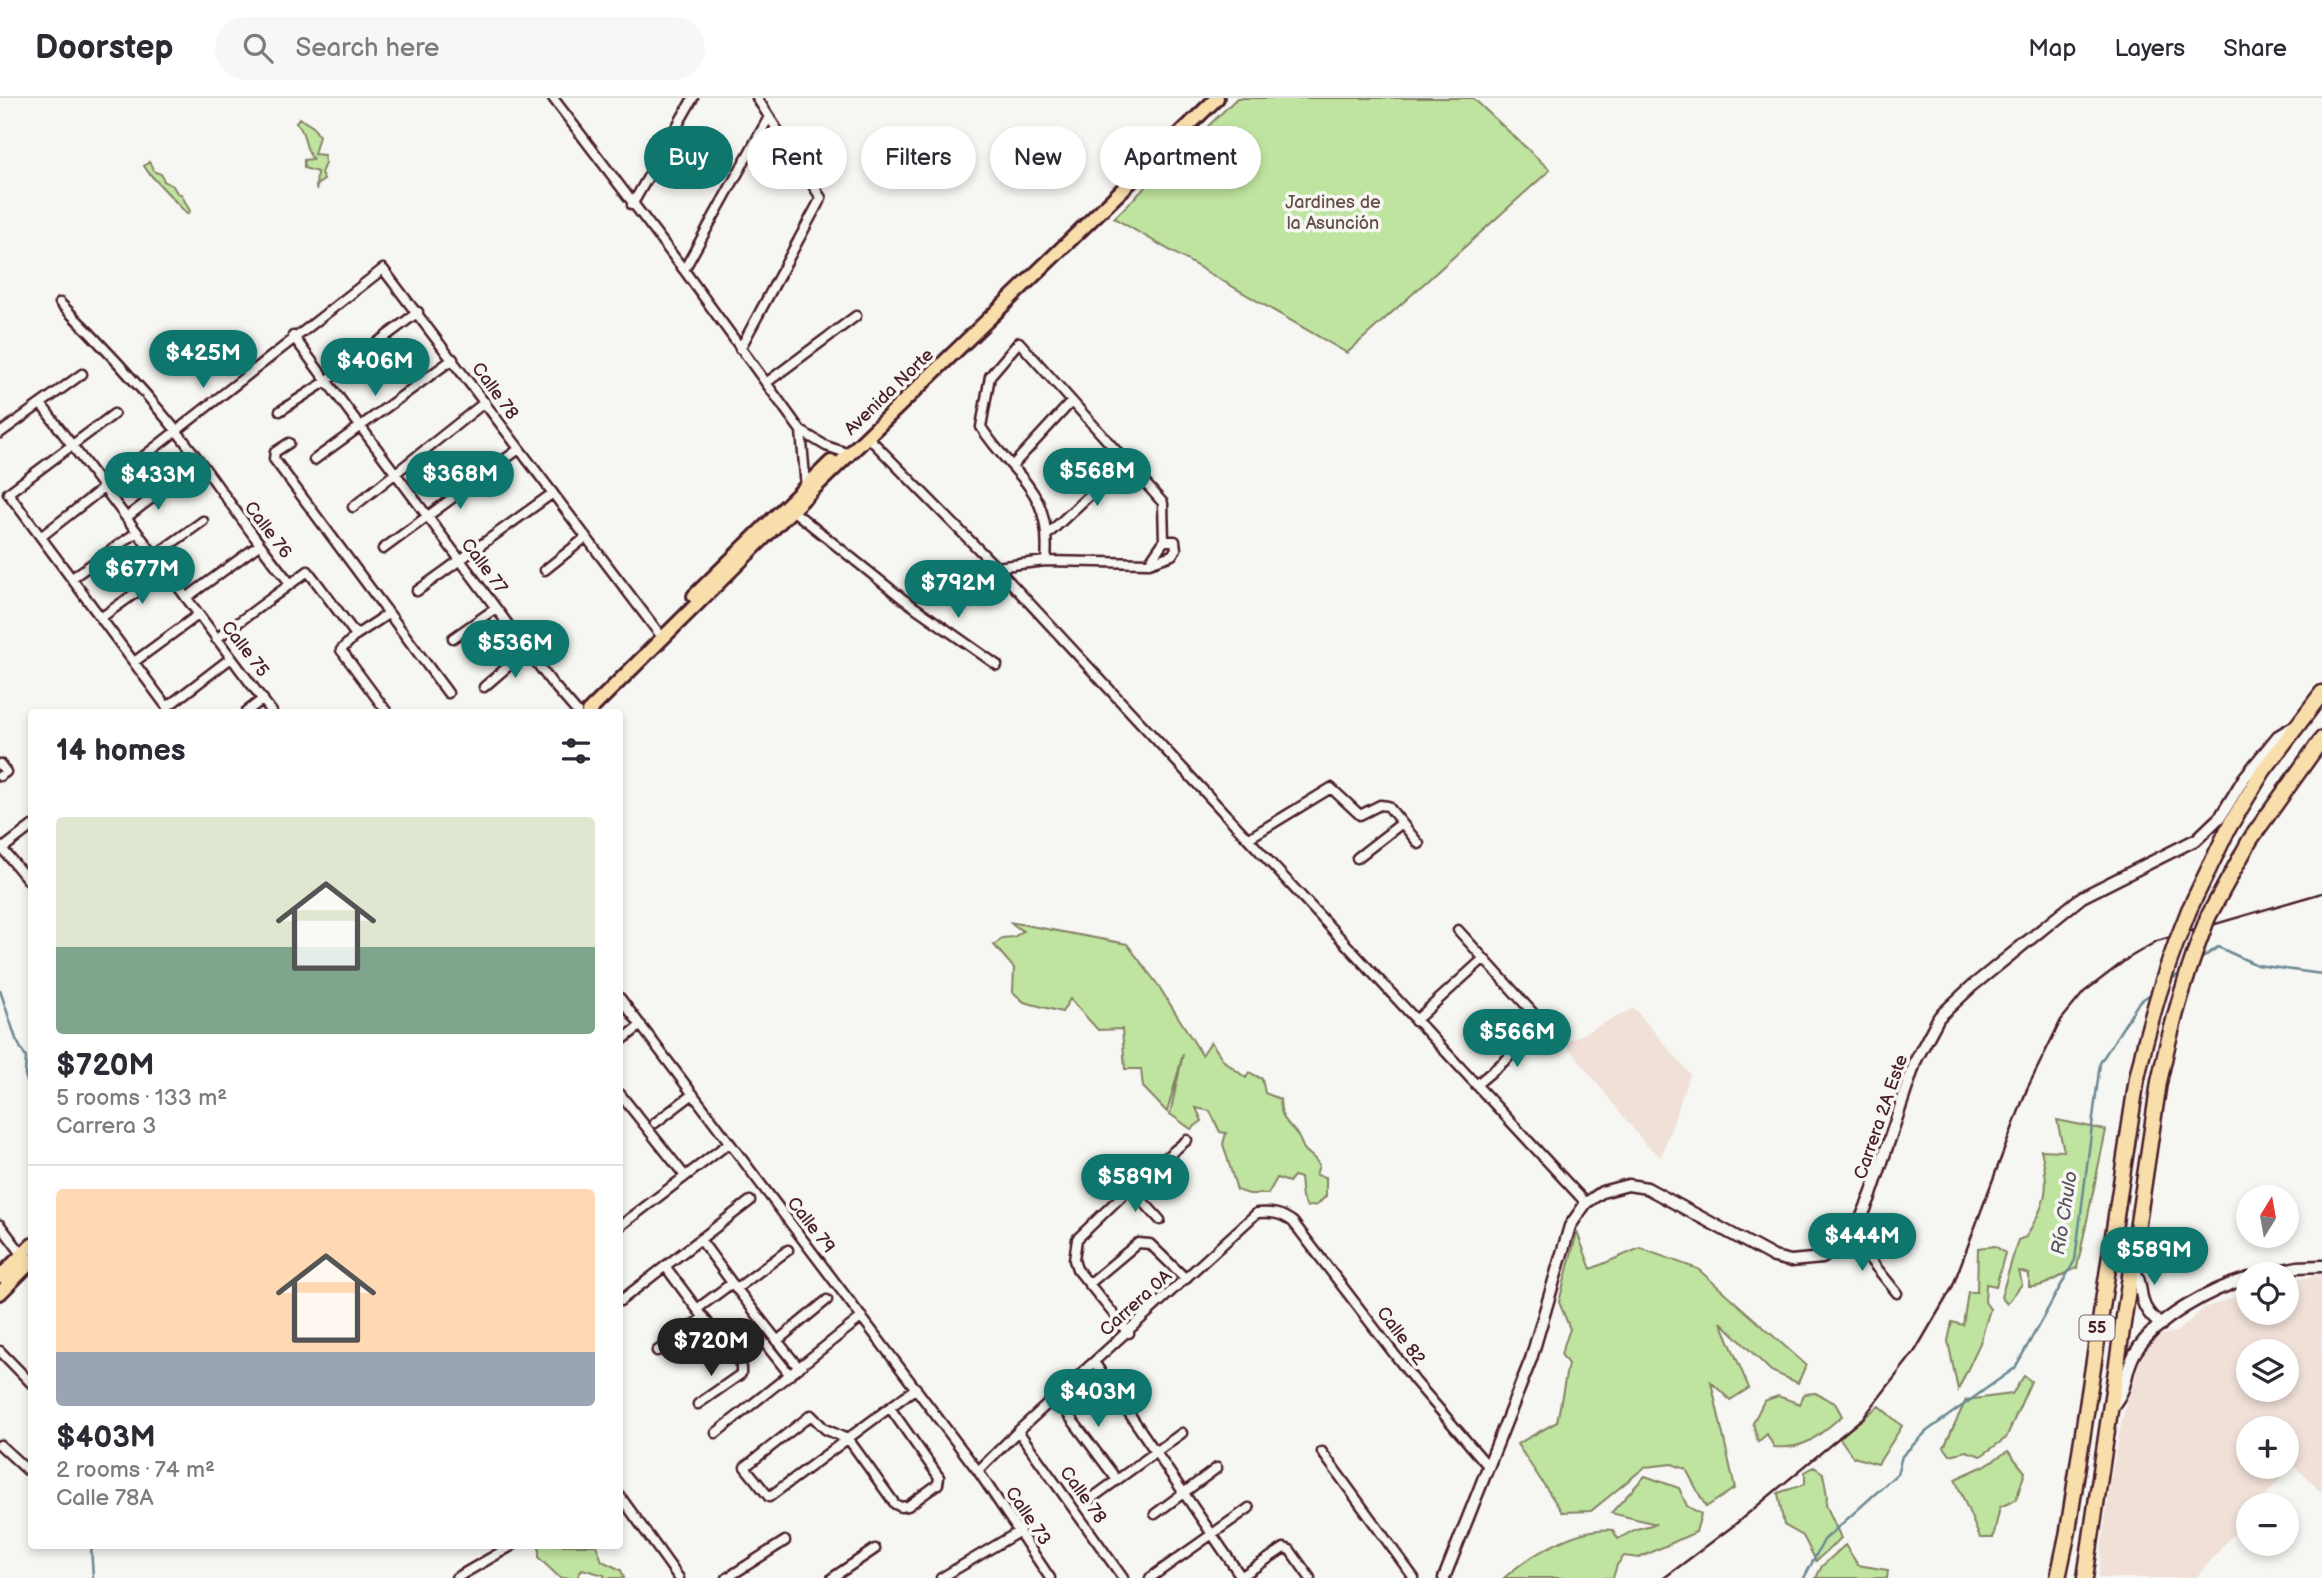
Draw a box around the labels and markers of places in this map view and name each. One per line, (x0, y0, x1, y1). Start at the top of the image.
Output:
pin: $425M (154, 330, 252, 390)
pin: $406M (326, 338, 424, 398)
pin: $568M (1048, 448, 1146, 508)
pin: $433M (109, 452, 207, 512)
pin: $368M (411, 452, 509, 511)
pin: $677M (93, 546, 191, 606)
pin: $792M (909, 560, 1007, 620)
pin: $536M (466, 620, 564, 680)
pin: $566M (1468, 1010, 1566, 1069)
pin: $589M (1086, 1154, 1184, 1214)
pin: $444M (1813, 1214, 1911, 1273)
pin: $589M (2105, 1228, 2203, 1287)
pin: $720M (662, 1318, 760, 1378)
pin: $403M (1049, 1370, 1147, 1429)

